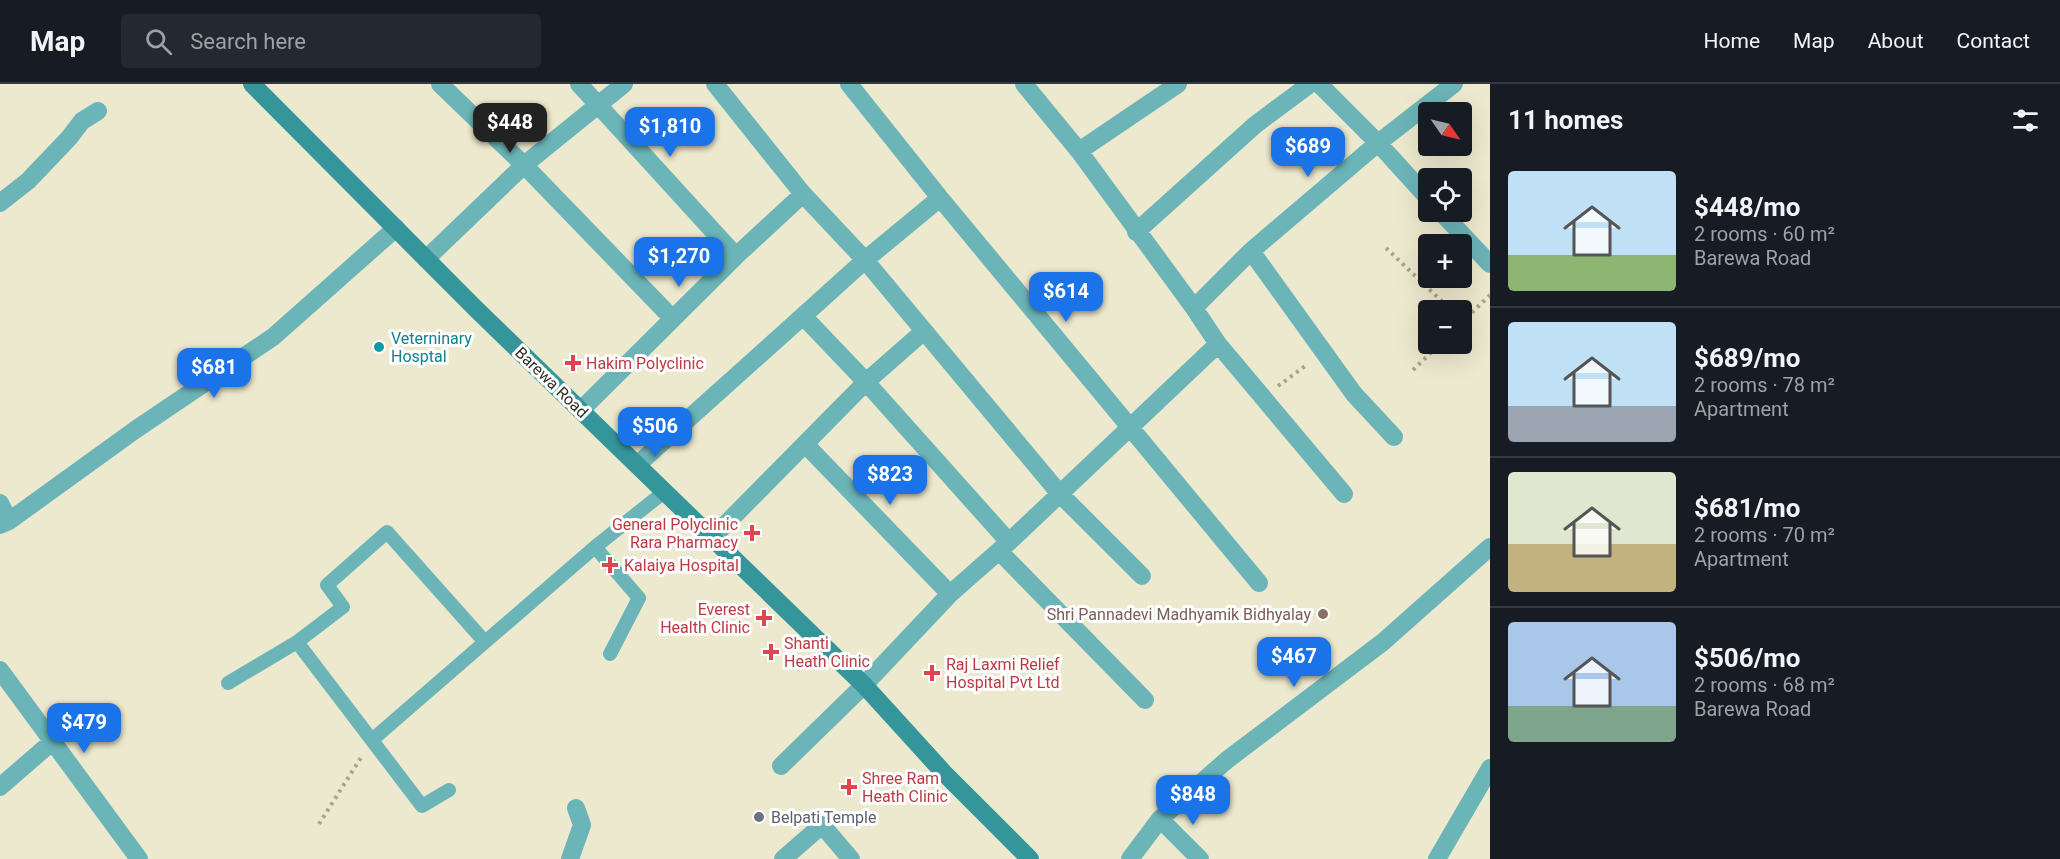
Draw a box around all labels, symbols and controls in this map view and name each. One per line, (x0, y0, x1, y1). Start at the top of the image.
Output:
search box (121, 14, 541, 68)
text: Map (30, 25, 85, 58)
icon: search (142, 25, 175, 58)
text: Search here (190, 29, 306, 54)
text: Home (1704, 29, 1760, 53)
text: Map (1793, 29, 1835, 53)
text: About (1868, 29, 1924, 53)
text: Contact (1957, 29, 2030, 53)
north arrow (1418, 102, 1472, 156)
map controls (1418, 102, 1472, 354)
pin: $448 (474, 103, 546, 154)
icon: filters (2009, 104, 2042, 137)
text: 11 homes (1508, 105, 1623, 135)
pin: $1,810 (621, 107, 719, 158)
text: $448 (487, 110, 533, 134)
text: $1,810 (639, 114, 701, 138)
pin: $689 (1272, 127, 1344, 178)
text: $689 (1285, 134, 1331, 158)
button: locate (1418, 168, 1472, 222)
text: $448/mo (1694, 192, 1801, 222)
icon: home (1556, 195, 1628, 267)
text: 2 rooms · 60 m² (1694, 222, 1835, 246)
button: + (1418, 234, 1472, 288)
pin: $1,270 (630, 237, 728, 288)
text: $1,270 (648, 244, 710, 268)
text: Barewa Road (1694, 246, 1811, 270)
pin: $614 (1030, 272, 1102, 323)
text: $614 (1043, 279, 1089, 303)
button: − (1418, 300, 1472, 354)
place label: Veterninary Hosptal (391, 329, 472, 366)
marker: Veterninary Hosptal (372, 340, 386, 354)
street label: Barewa Road (511, 343, 592, 422)
text: $689/mo (1694, 343, 1801, 373)
icon: home (1556, 346, 1628, 418)
pin: $681 (178, 348, 250, 399)
marker: Hakim Polyclinic (564, 354, 582, 372)
place label: Hakim Polyclinic (586, 354, 704, 373)
text: $681 (191, 355, 237, 379)
text: 2 rooms · 78 m² (1694, 373, 1835, 397)
text: Apartment (1694, 397, 1789, 421)
pin: $506 (619, 407, 691, 458)
text: $506 (632, 414, 678, 438)
pin: $823 (854, 455, 926, 506)
text: $823 (867, 462, 913, 486)
text: $681/mo (1694, 493, 1801, 523)
icon: home (1556, 496, 1628, 568)
place label: General Polyclinic Rara Pharmacy (612, 515, 738, 552)
text: 2 rooms · 70 m² (1694, 523, 1835, 547)
marker: General Polyclinic Rara Pharmacy (743, 524, 761, 542)
text: Apartment (1694, 547, 1789, 571)
marker: Kalaiya Hospital (601, 556, 619, 574)
place label: Kalaiya Hospital (624, 556, 739, 575)
place label: Everest Health Clinic (660, 600, 750, 637)
place label: Shri Pannadevi Madhyamik Bidhyalay (1047, 605, 1311, 624)
marker: Shri Pannadevi Madhyamik Bidhyalay (1316, 607, 1330, 621)
marker: Everest Health Clinic (755, 609, 773, 627)
place label: Shanti Heath Clinic (784, 634, 870, 671)
pin: $467 (1258, 637, 1330, 688)
marker: Shanti Heath Clinic (762, 643, 780, 661)
text: $506/mo (1694, 643, 1801, 673)
text: $467 (1271, 644, 1317, 668)
icon: home (1556, 646, 1628, 718)
place label: Raj Laxmi Relief Hospital Pvt Ltd (946, 655, 1060, 692)
marker: Raj Laxmi Relief Hospital Pvt Ltd (923, 664, 941, 682)
text: 2 rooms · 68 m² (1694, 673, 1835, 697)
text: Barewa Road (1694, 697, 1811, 721)
pin: $479 (48, 703, 120, 754)
text: $479 (61, 710, 107, 734)
place label: Shree Ram Heath Clinic (862, 769, 948, 806)
pin: $848 (1157, 775, 1229, 826)
marker: Shree Ram Heath Clinic (840, 778, 858, 796)
text: $848 (1170, 782, 1216, 806)
place label: Belpati Temple (771, 808, 876, 827)
marker: Belpati Temple (752, 810, 766, 824)

